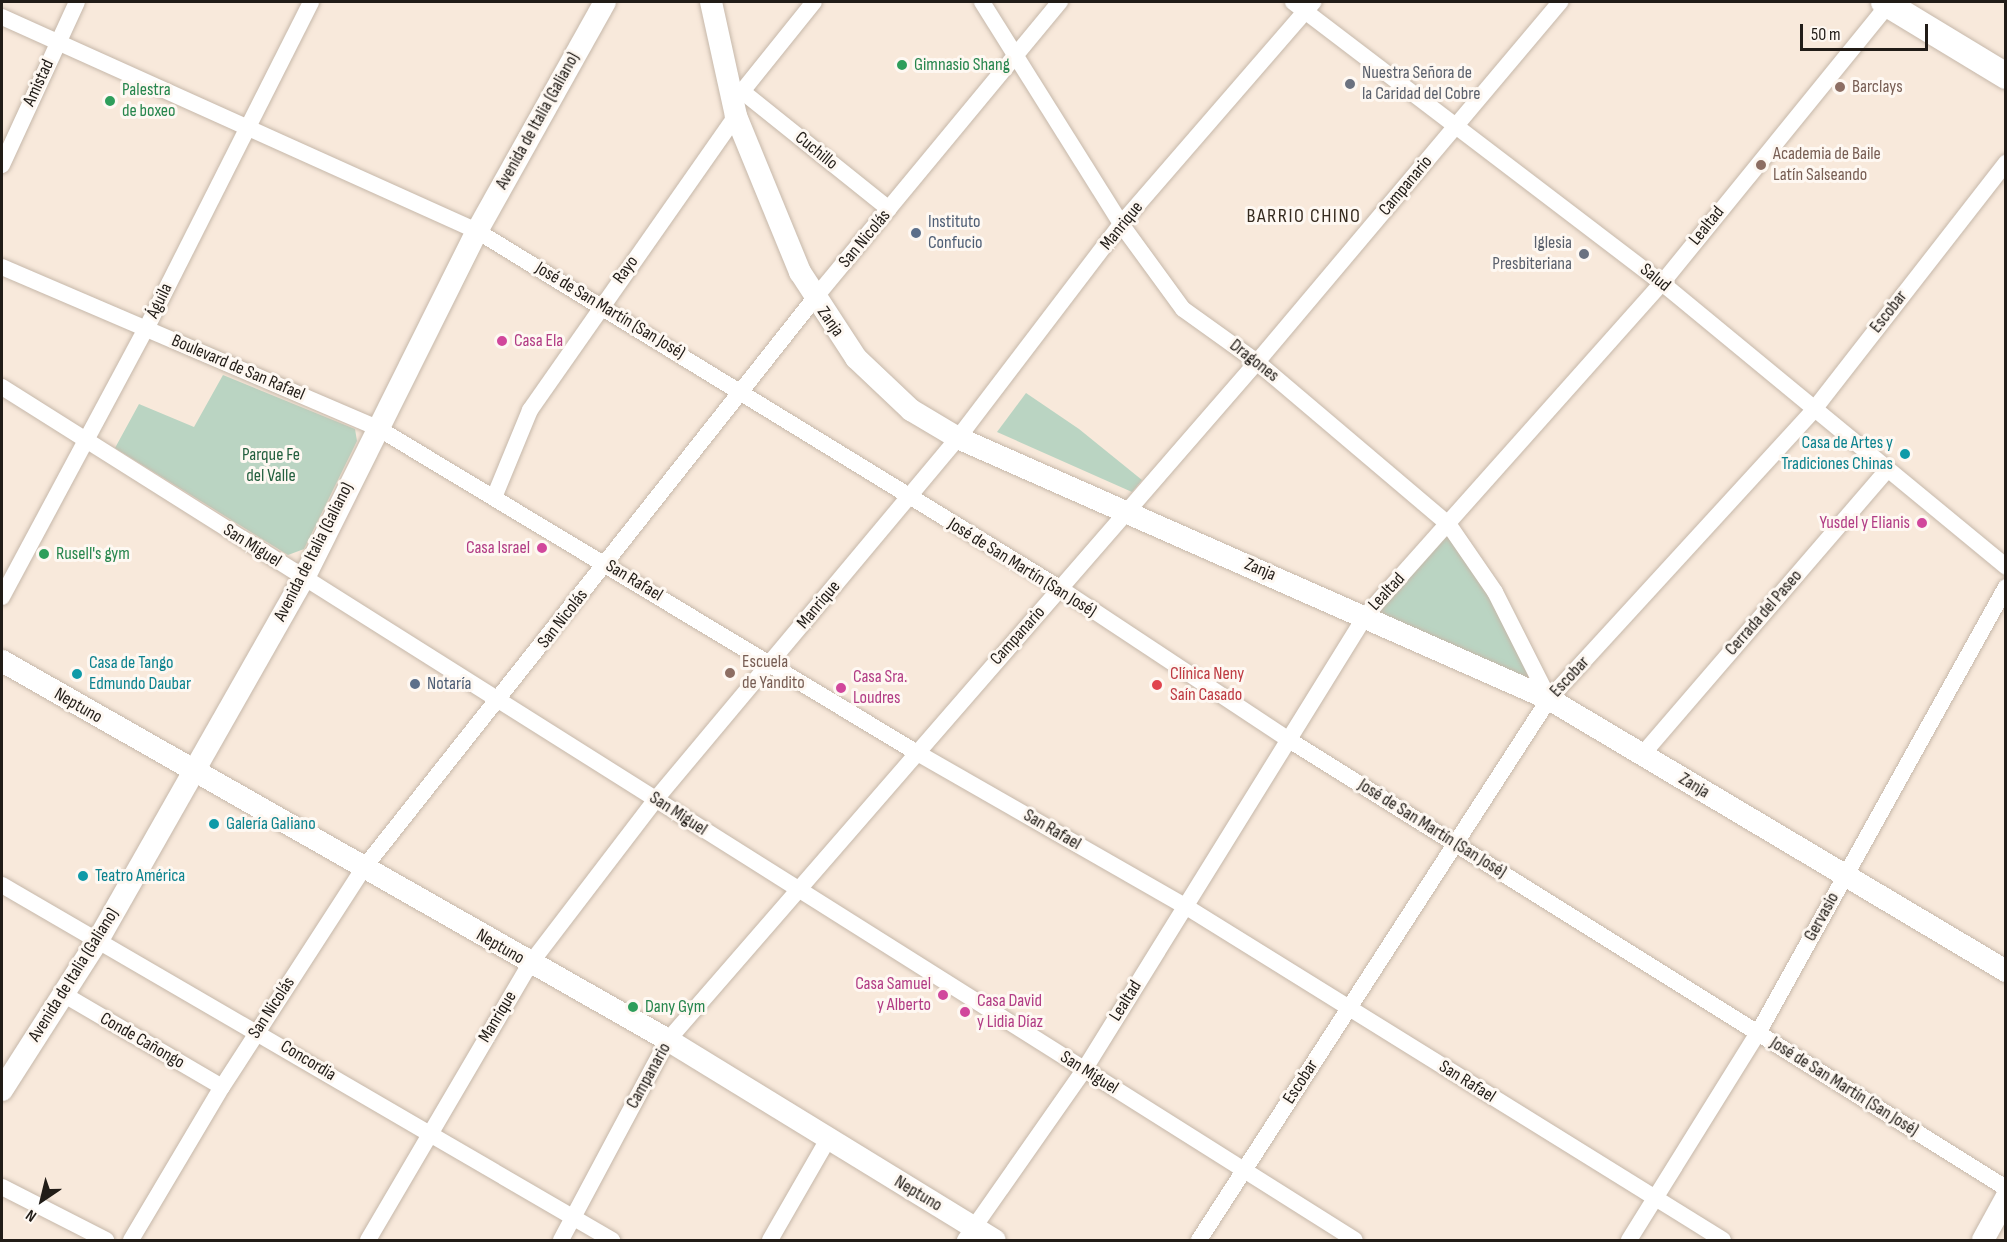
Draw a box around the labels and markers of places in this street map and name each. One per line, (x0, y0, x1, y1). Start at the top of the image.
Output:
place label: Gimnasio Shang (914, 54, 1010, 76)
marker: Gimnasio Shang (895, 58, 909, 72)
place label: Nuestra Señora de la Caridad del Cobre (1362, 63, 1480, 106)
place label: Barclays (1852, 76, 1903, 98)
marker: Nuestra Señora de la Caridad del Cobre (1343, 77, 1357, 91)
place label: Palestra de boxeo (122, 80, 176, 122)
marker: Barclays (1833, 80, 1847, 94)
marker: Palestra de boxeo (103, 94, 117, 108)
place label: Academia de Baile Latín Salseando (1773, 144, 1881, 186)
marker: Academia de Baile Latín Salseando (1754, 158, 1768, 172)
place label: Instituto Confucio (928, 212, 982, 254)
marker: Instituto Confucio (909, 226, 923, 240)
place label: Iglesia Presbiteriana (1492, 233, 1572, 276)
marker: Iglesia Presbiteriana (1577, 247, 1591, 261)
place label: Casa Ela (514, 330, 563, 352)
marker: Casa Ela (495, 334, 509, 348)
place label: Casa de Artes y Tradiciones Chinas (1781, 433, 1893, 476)
marker: Casa de Artes y Tradiciones Chinas (1898, 447, 1912, 461)
place label: Yusdel y Elianis (1820, 512, 1910, 534)
marker: Yusdel y Elianis (1915, 516, 1929, 530)
place label: Casa Israel (466, 537, 530, 559)
marker: Casa Israel (535, 541, 549, 555)
place label: Rusell's gym (56, 543, 130, 565)
marker: Rusell's gym (37, 547, 51, 561)
place label: Escuela de Yandito (742, 652, 805, 694)
place label: Casa de Tango Edmundo Daubar (89, 653, 191, 696)
place label: Clínica Neny Saín Casado (1170, 664, 1244, 706)
marker: Escuela de Yandito (723, 666, 737, 680)
marker: Casa de Tango Edmundo Daubar (70, 667, 84, 681)
place label: Casa Sra. Loudres (853, 667, 907, 710)
place label: Notaría (427, 673, 471, 695)
marker: Clínica Neny Saín Casado (1148, 676, 1166, 694)
marker: Notaría (408, 677, 422, 691)
marker: Casa Sra. Loudres (834, 681, 848, 695)
place label: Galería Galiano (226, 813, 316, 835)
marker: Galería Galiano (207, 817, 221, 831)
place label: Teatro América (95, 865, 185, 887)
marker: Teatro América (76, 869, 90, 883)
place label: Casa Samuel y Alberto (855, 974, 931, 1016)
marker: Casa Samuel y Alberto (936, 988, 950, 1002)
place label: Casa David y Lidia Díaz (977, 991, 1043, 1034)
place label: Dany Gym (645, 996, 705, 1018)
marker: Dany Gym (626, 1000, 640, 1014)
marker: Casa David y Lidia Díaz (958, 1005, 972, 1019)

